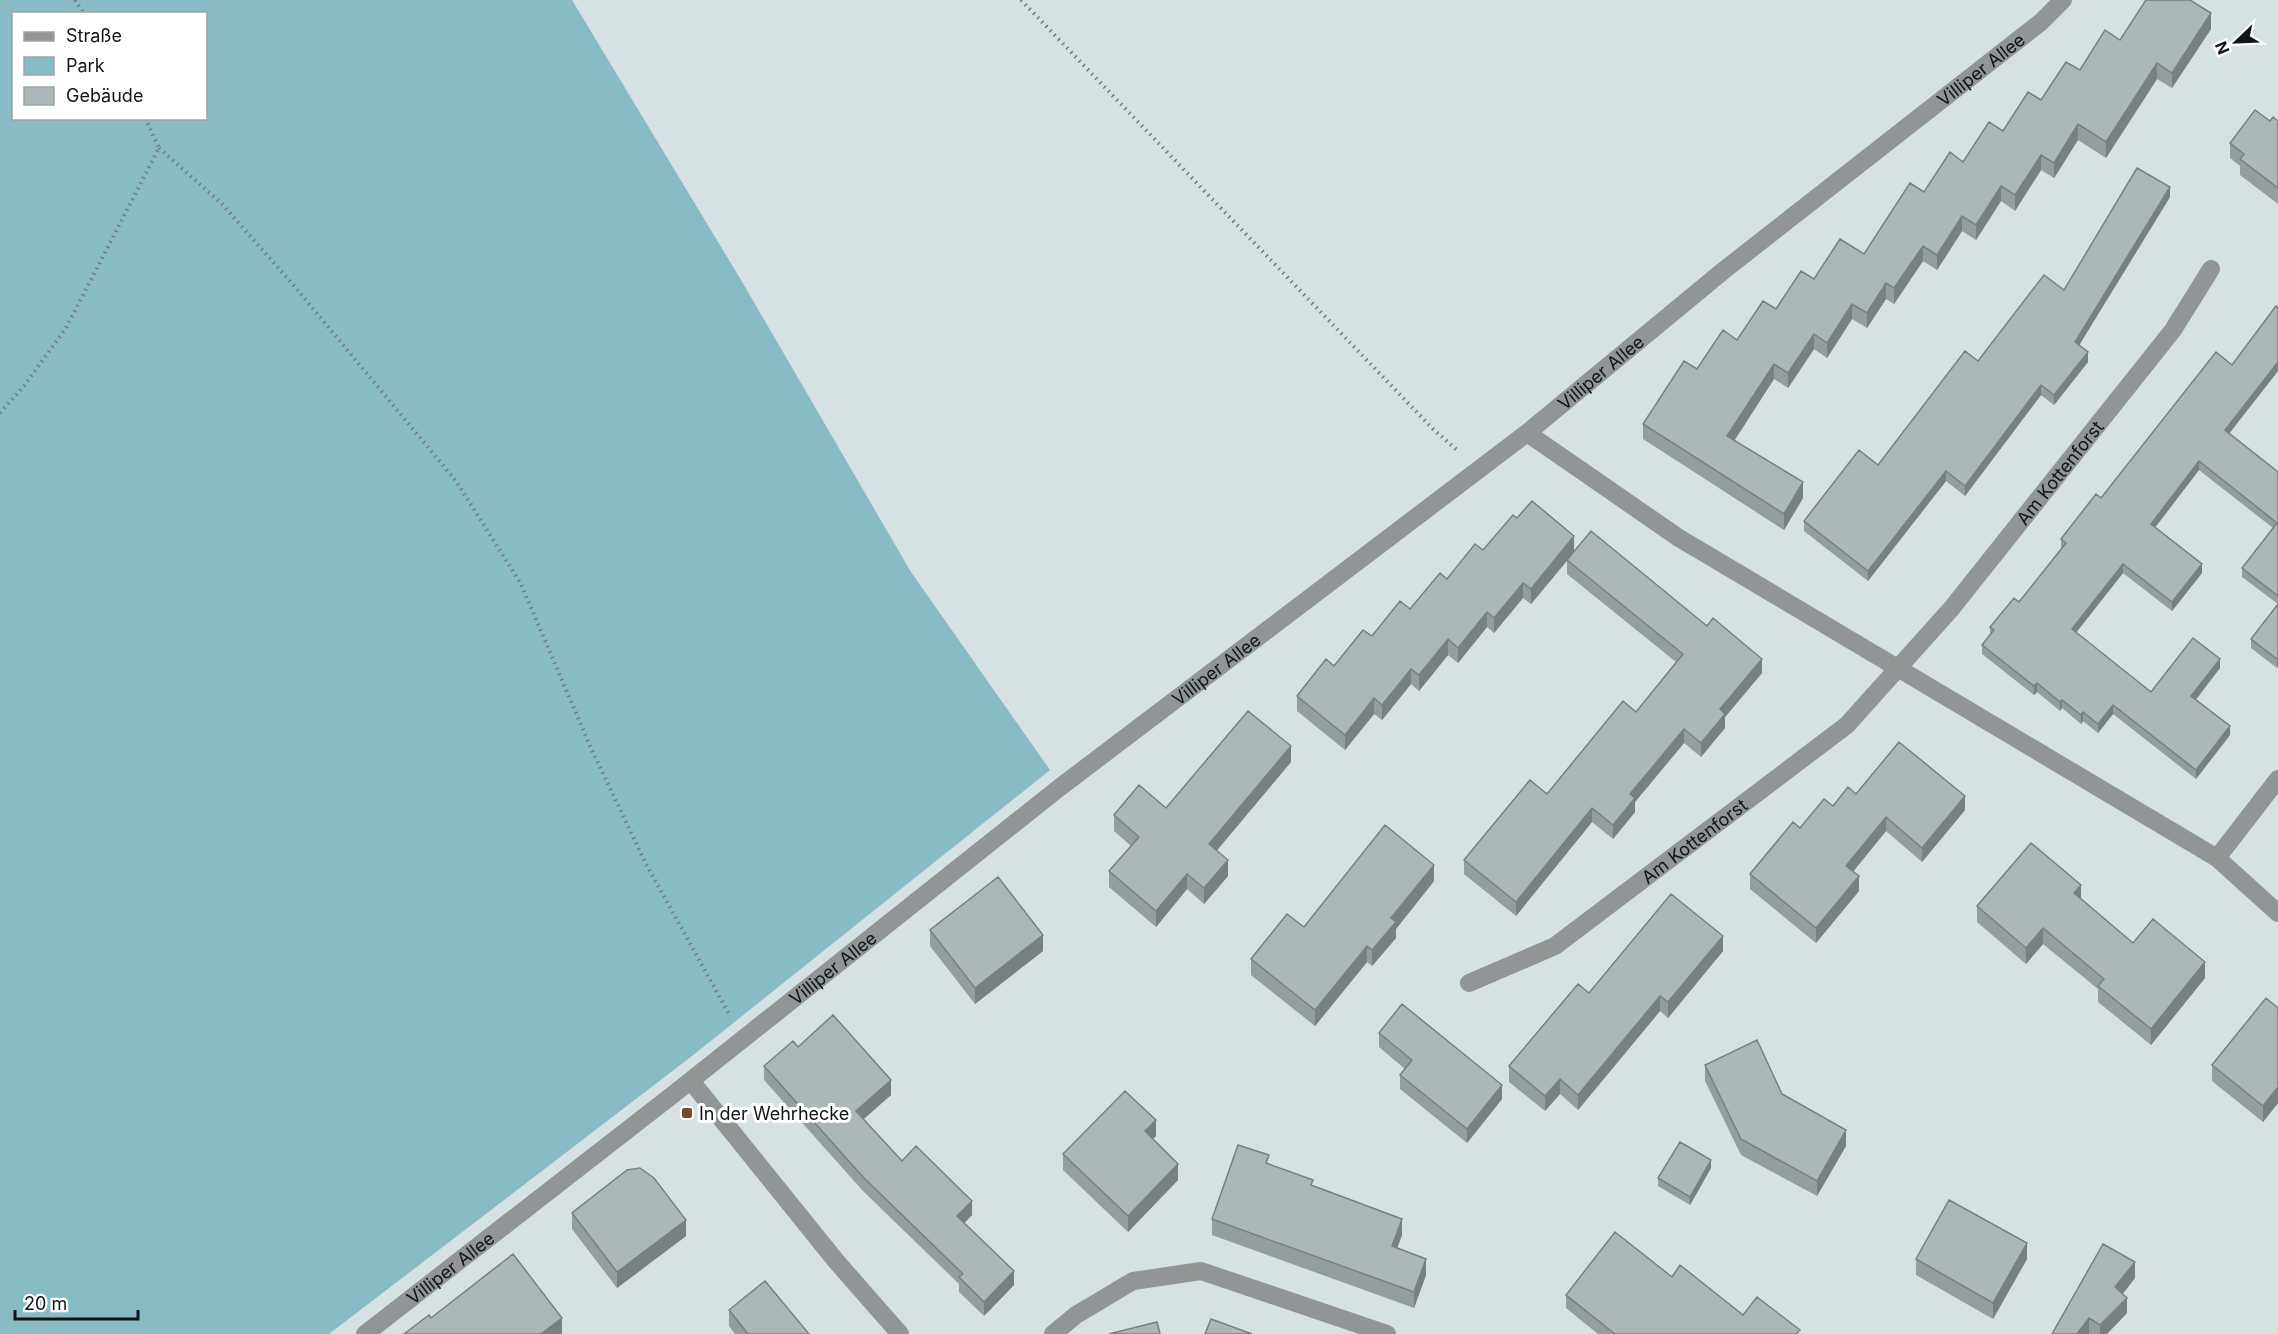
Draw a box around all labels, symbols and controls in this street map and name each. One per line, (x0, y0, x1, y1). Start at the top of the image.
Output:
legend (12, 12, 207, 120)
north arrow (2206, 12, 2266, 72)
text: Straße (66, 25, 122, 46)
street label: Villiper Allee (1933, 28, 2029, 110)
text: N (2211, 38, 2234, 57)
text: Park (66, 55, 105, 76)
text: Gebäude (66, 85, 143, 106)
street label: Villiper Allee (1553, 330, 1648, 414)
street label: Am Kottenforst (2012, 416, 2107, 529)
street label: Villiper Allee (1168, 629, 1264, 709)
street label: Am Kottenforst (1637, 794, 1751, 887)
street label: Villiper Allee (785, 927, 880, 1009)
place label: In der Wehrhecke (699, 1103, 849, 1124)
marker: In der Wehrhecke (680, 1106, 694, 1120)
street label: Villiper Allee (402, 1227, 498, 1308)
scale bar (15, 1283, 138, 1321)
text: 20 m (24, 1293, 67, 1314)

